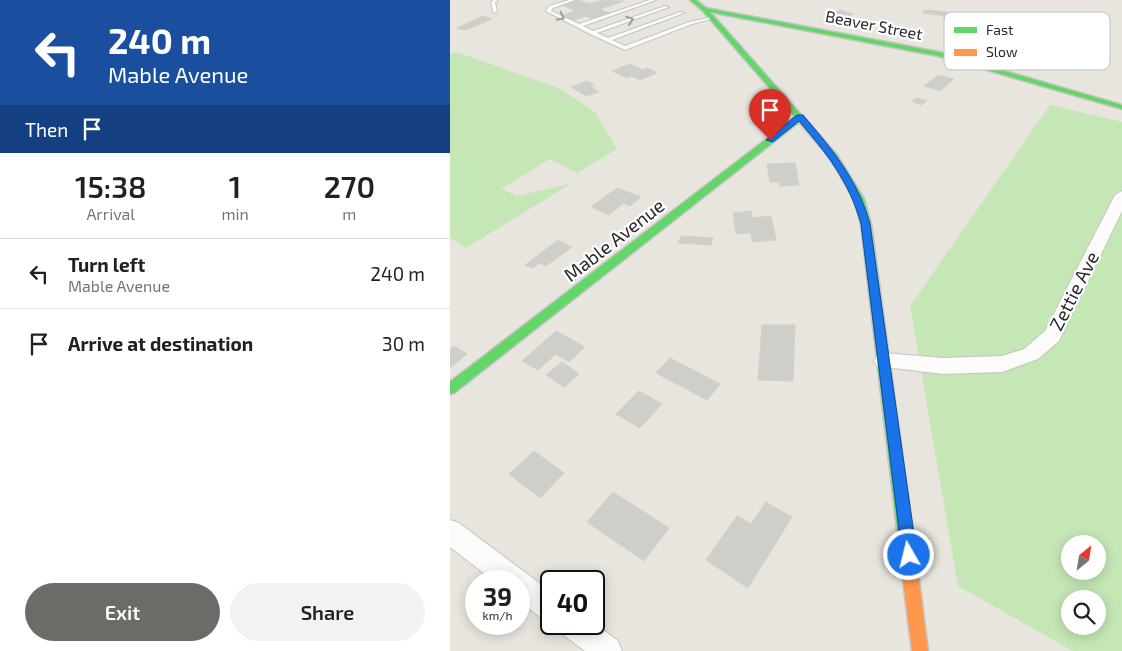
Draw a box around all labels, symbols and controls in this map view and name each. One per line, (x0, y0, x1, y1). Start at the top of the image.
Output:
street label: Beaver Street (824, 6, 924, 43)
one-way arrow (556, 11, 565, 21)
legend (944, 12, 1110, 70)
one-way arrow (625, 15, 634, 25)
text: 240 m (108, 19, 211, 61)
icon: left (25, 20, 90, 85)
text: Fast (986, 21, 1013, 38)
text: Slow (986, 43, 1018, 60)
text: Mable Avenue (108, 61, 248, 87)
pin (749, 89, 791, 140)
icon: arrive (756, 96, 784, 124)
icon: arrive (78, 115, 106, 143)
text: Then (25, 118, 68, 141)
text: 15:38 (75, 168, 147, 204)
text: 1 (229, 168, 241, 204)
text: 270 (324, 168, 375, 204)
street label: Mable Avenue (559, 193, 669, 286)
text: Arrival (86, 204, 135, 223)
text: min (221, 204, 249, 223)
text: m (342, 204, 356, 223)
street label: Zettie Ave (1044, 247, 1103, 334)
text: Turn left (68, 253, 145, 276)
icon: left (25, 260, 53, 288)
text: 240 m (370, 262, 425, 285)
text: Mable Avenue (68, 276, 170, 295)
icon: arrive (25, 330, 53, 358)
text: Arrive at destination (68, 332, 253, 355)
text: 30 m (382, 332, 425, 355)
position arrow (882, 528, 934, 580)
north arrow (1061, 535, 1106, 580)
map controls (1061, 535, 1106, 635)
speed limit sign: 40 (540, 570, 605, 635)
text: 39 (483, 581, 512, 611)
button: Exit (25, 583, 220, 641)
button: Share (230, 583, 425, 641)
button: search (1061, 590, 1106, 635)
text: km/h (483, 608, 512, 622)

